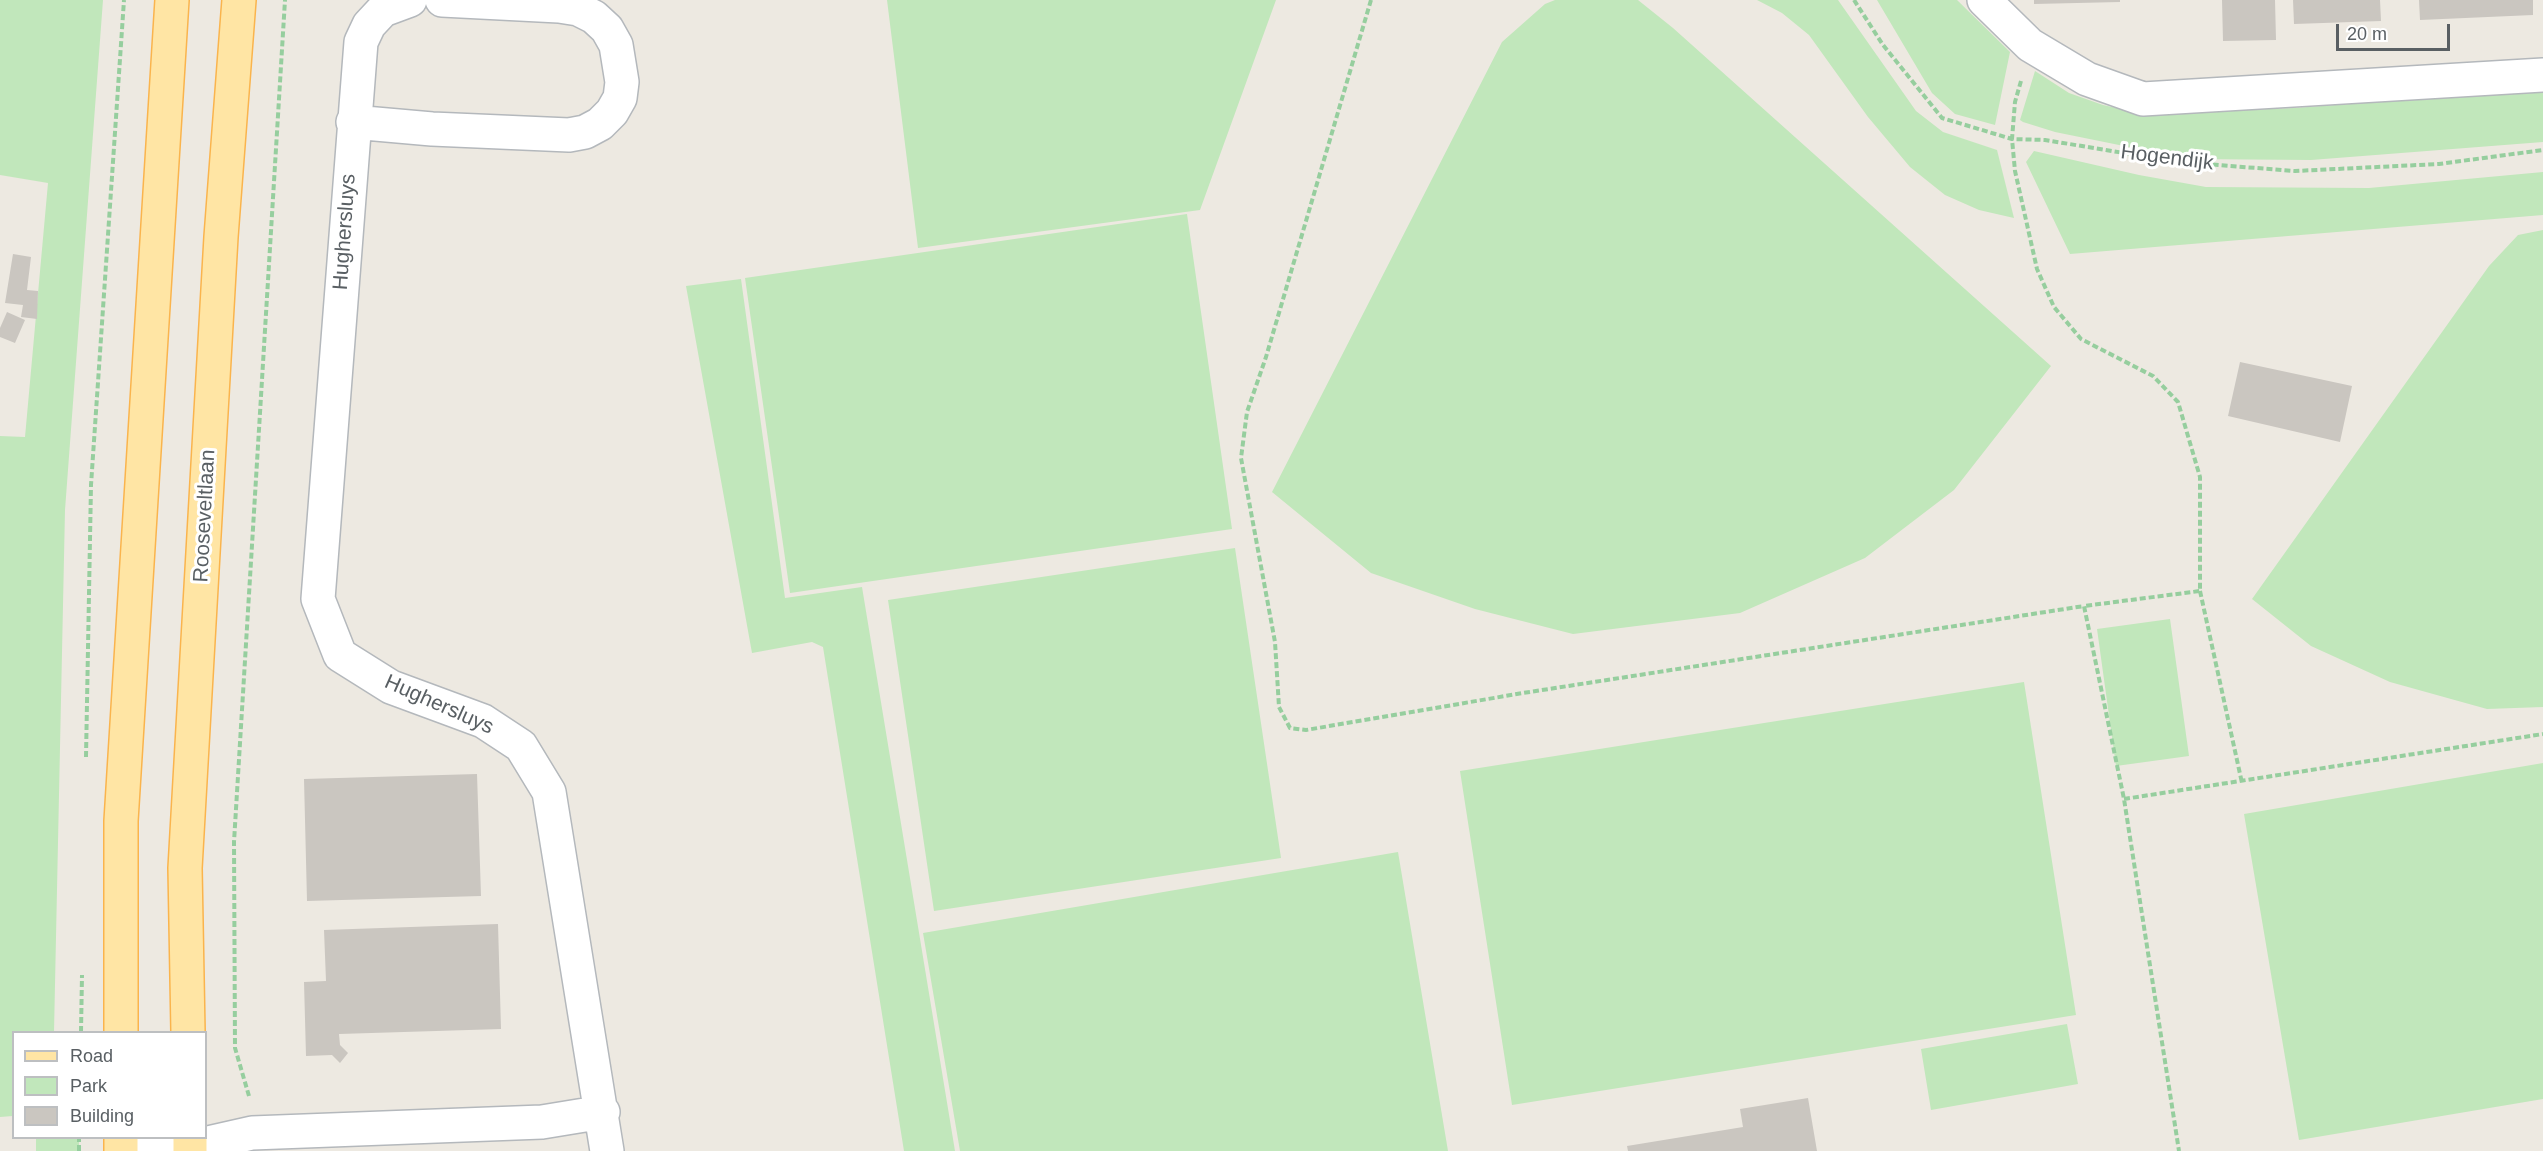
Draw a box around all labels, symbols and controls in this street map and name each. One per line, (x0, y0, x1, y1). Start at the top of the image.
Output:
scale bar (2339, 12, 2453, 50)
text: 20 m (2347, 24, 2387, 44)
street label: Hogendijk (2119, 140, 2215, 176)
street label: Hughersluys (328, 173, 362, 291)
street label: Rooseveltlaan (189, 449, 221, 583)
street label: Hughersluys (381, 670, 497, 740)
legend (12, 1031, 207, 1139)
text: Road (70, 1046, 113, 1066)
text: Park (70, 1076, 107, 1096)
text: Building (70, 1106, 134, 1126)

